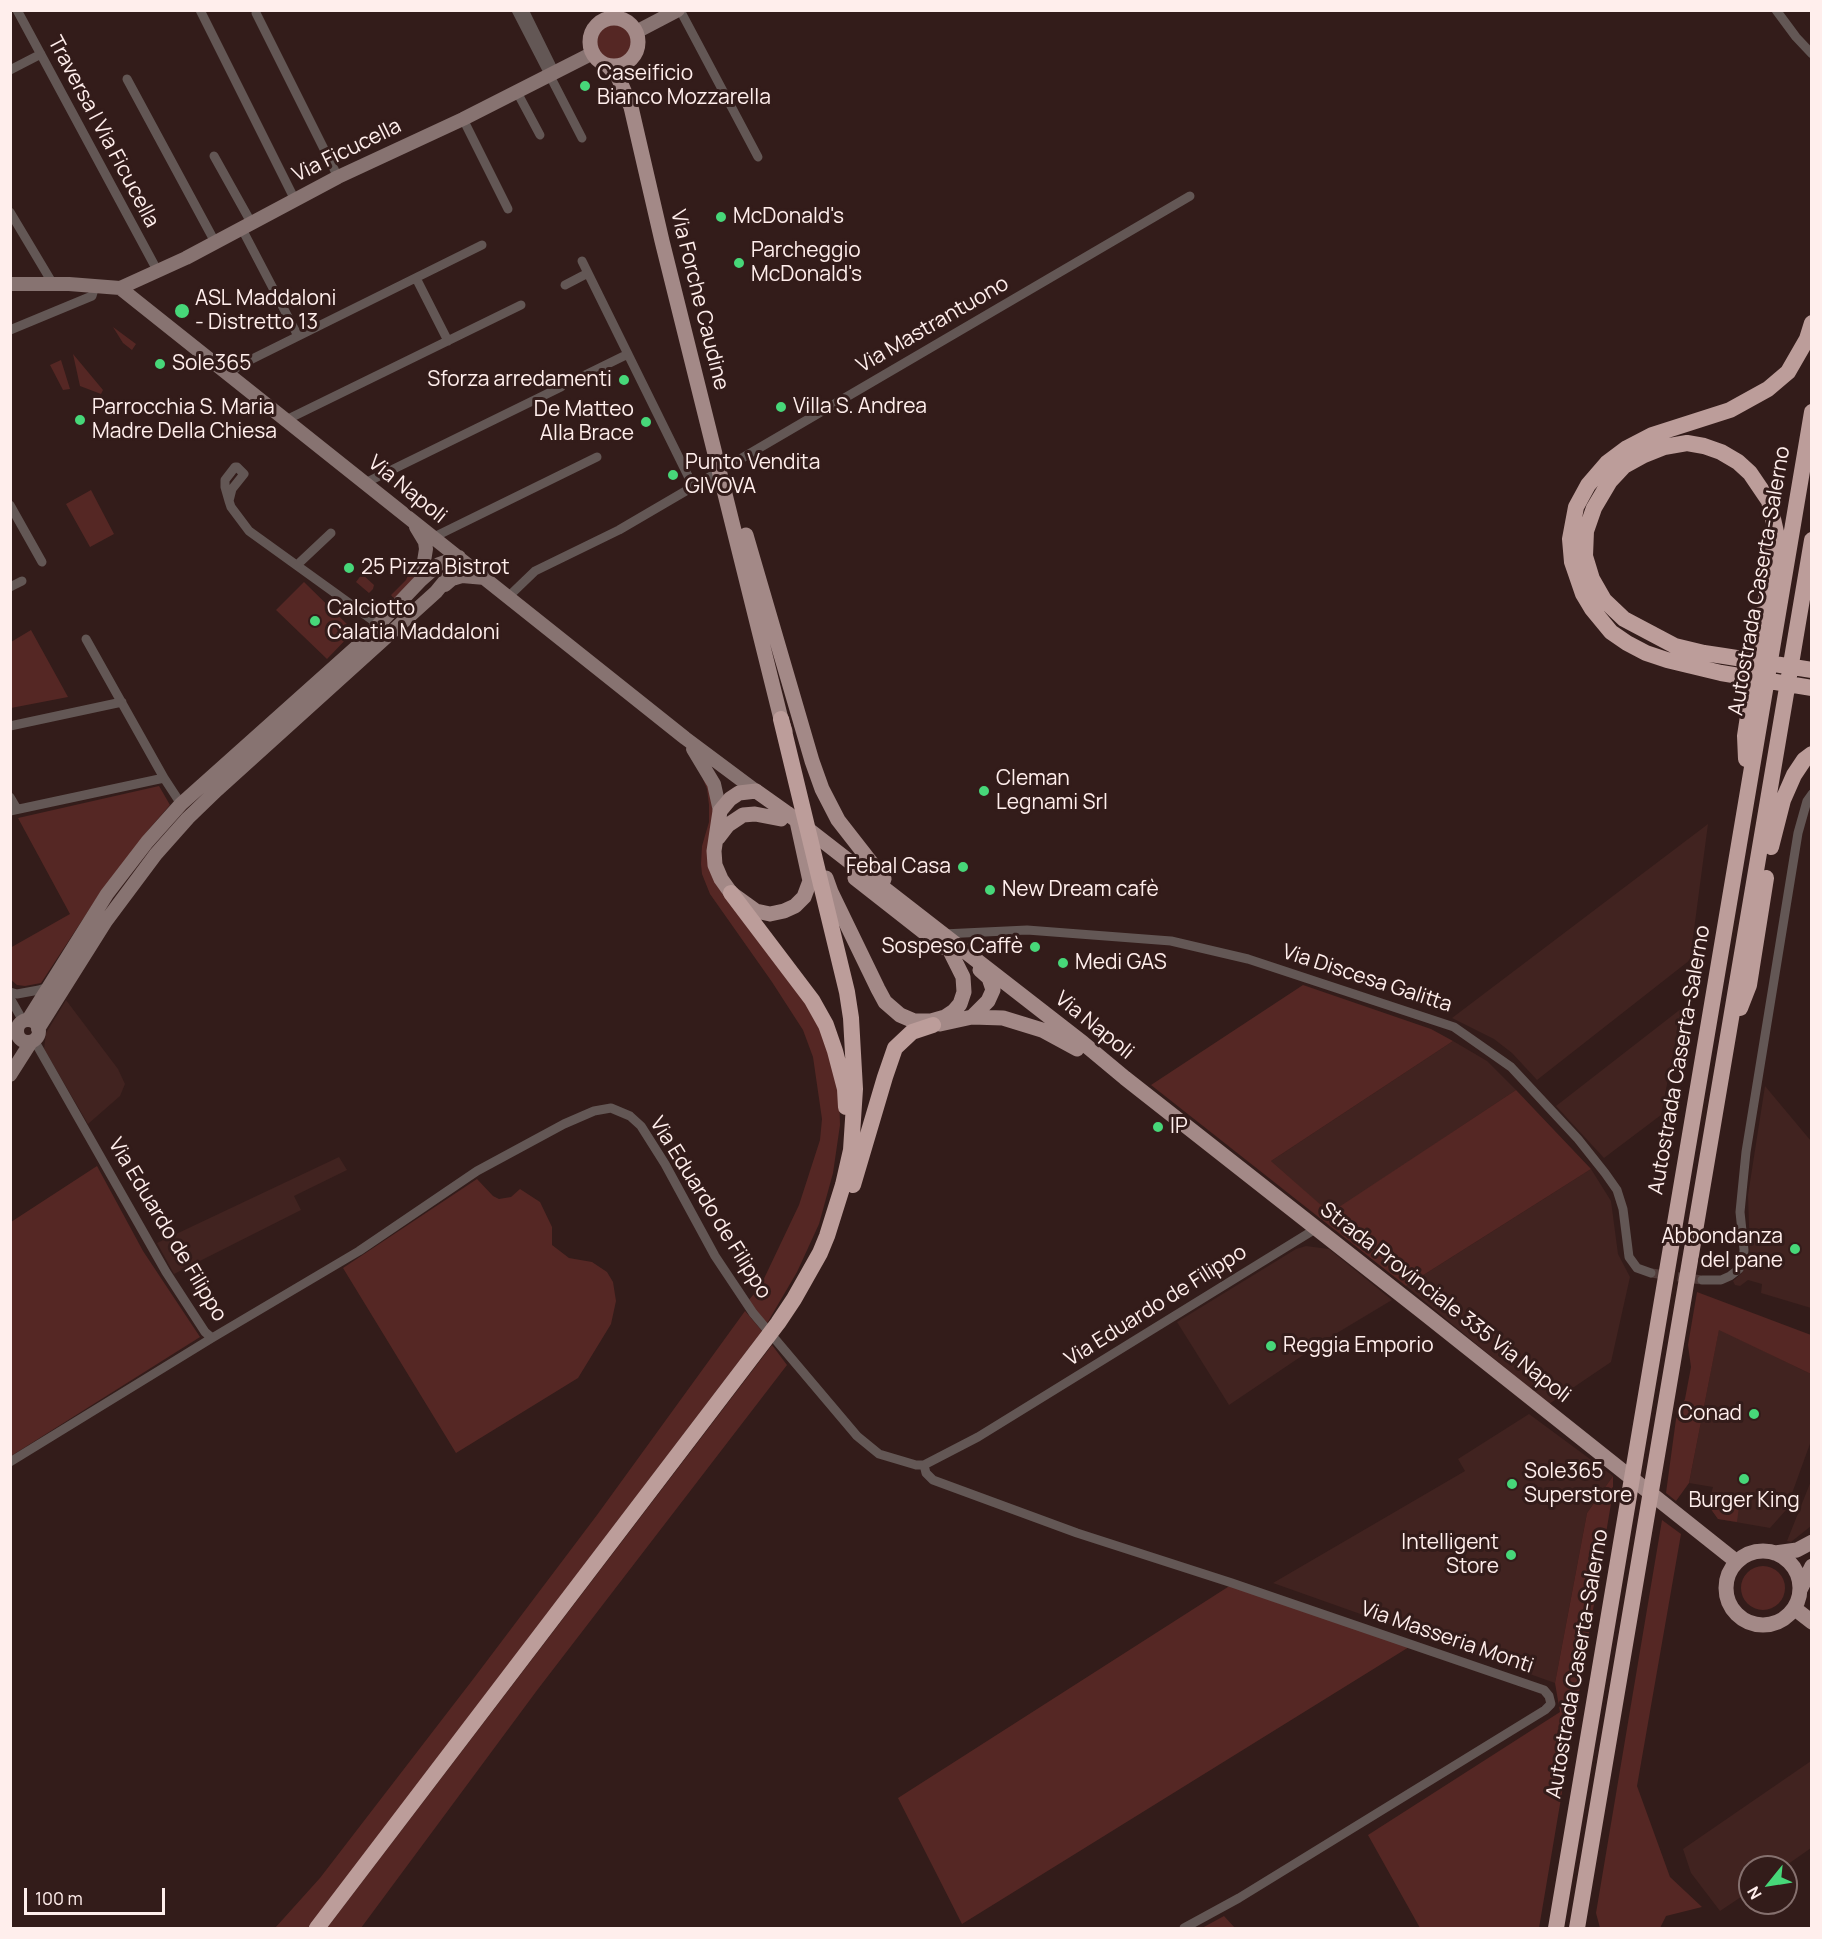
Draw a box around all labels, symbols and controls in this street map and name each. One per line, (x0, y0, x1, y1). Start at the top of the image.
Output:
street label: Traversa I Via Ficucella (42, 32, 164, 232)
place label: Caseificio Bianco Mozzarella (597, 61, 771, 111)
marker: Caseificio Bianco Mozzarella (578, 79, 592, 93)
street label: Via Ficucella (289, 114, 405, 188)
place label: McDonald's (733, 204, 844, 230)
street label: Via Forche Caudine (664, 207, 734, 393)
marker: McDonald's (714, 210, 728, 224)
place label: Parcheggio McDonald's (751, 238, 862, 288)
marker: Parcheggio McDonald's (732, 256, 746, 270)
street label: Via Mastrantuono (853, 271, 1013, 379)
place label: ASL Maddaloni - Distretto 13 (195, 286, 336, 336)
marker: ASL Maddaloni - Distretto 13 (173, 302, 191, 320)
place label: Sole365 (172, 351, 251, 377)
marker: Sole365 (153, 357, 167, 371)
place label: Sforza arredamenti (427, 367, 612, 393)
marker: Sforza arredamenti (617, 373, 631, 387)
place label: Villa S. Andrea (793, 394, 927, 420)
place label: Parrocchia S. Maria Madre Della Chiesa (92, 395, 277, 445)
place label: De Matteo Alla Brace (534, 397, 634, 447)
marker: Villa S. Andrea (774, 400, 788, 414)
marker: Parrocchia S. Maria Madre Della Chiesa (73, 413, 87, 427)
marker: De Matteo Alla Brace (639, 415, 653, 429)
street label: Autostrada Caserta-Salerno (1724, 444, 1796, 718)
place label: Punto Vendita GIVOVA (685, 450, 820, 500)
street label: Via Napoli (363, 451, 451, 529)
marker: Punto Vendita GIVOVA (666, 468, 680, 482)
place label: 25 Pizza Bistrot (361, 555, 510, 581)
marker: 25 Pizza Bistrot (342, 561, 356, 575)
place label: Calciotto Calatia Maddaloni (327, 596, 500, 646)
marker: Calciotto Calatia Maddaloni (308, 614, 322, 628)
place label: Cleman Legnami Srl (996, 766, 1108, 816)
marker: Cleman Legnami Srl (977, 784, 991, 798)
place label: Febal Casa (846, 854, 951, 880)
marker: Febal Casa (956, 860, 970, 874)
place label: New Dream cafè (1002, 877, 1159, 903)
marker: New Dream cafè (983, 883, 997, 897)
street label: Autostrada Caserta-Salerno (1644, 923, 1716, 1197)
place label: Sospeso Caffè (881, 934, 1023, 960)
marker: Sospeso Caffè (1028, 940, 1042, 954)
street label: Via Discesa Galitta (1279, 940, 1455, 1018)
place label: Medi GAS (1075, 950, 1167, 976)
marker: Medi GAS (1056, 956, 1070, 970)
street label: Via Napoli (1050, 987, 1138, 1065)
street label: Via Eduardo de Filippo (644, 1112, 776, 1304)
place label: IP (1170, 1114, 1188, 1140)
marker: IP (1151, 1120, 1165, 1134)
street label: Via Eduardo de Filippo (102, 1134, 232, 1326)
street label: Strada Provinciale 335 Via Napoli (1315, 1197, 1575, 1409)
place label: Abbondanza del pane (1661, 1224, 1783, 1274)
street label: Via Eduardo de Filippo (1060, 1240, 1252, 1372)
marker: Abbondanza del pane (1788, 1242, 1802, 1256)
place label: Reggia Emporio (1283, 1333, 1434, 1359)
marker: Reggia Emporio (1264, 1339, 1278, 1353)
place label: Conad (1678, 1401, 1742, 1427)
marker: Conad (1747, 1407, 1761, 1421)
place label: Sole365 Superstore (1524, 1459, 1632, 1509)
marker: Burger King (1737, 1472, 1751, 1486)
marker: Sole365 Superstore (1505, 1477, 1519, 1491)
place label: Burger King (1688, 1488, 1800, 1514)
street label: Autostrada Caserta-Salerno (1542, 1527, 1614, 1801)
place label: Intelligent Store (1401, 1530, 1499, 1580)
marker: Intelligent Store (1504, 1548, 1518, 1562)
street label: Via Masseria Monti (1357, 1597, 1537, 1679)
north arrow (1738, 1855, 1798, 1915)
scale bar (27, 1876, 168, 1914)
text: N (1742, 1883, 1767, 1903)
text: 100 m (35, 1886, 83, 1910)

